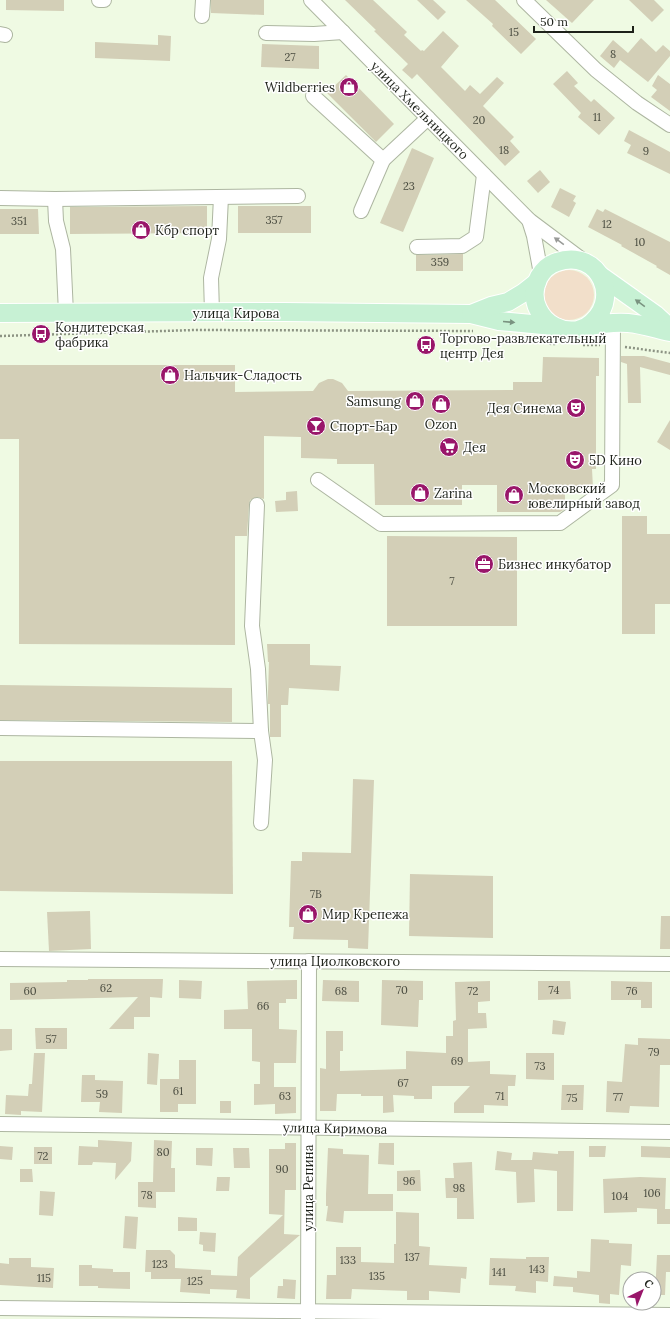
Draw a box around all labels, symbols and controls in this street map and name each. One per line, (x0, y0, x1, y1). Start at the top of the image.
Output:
scale bar (534, 8, 633, 34)
text: 50 m (540, 14, 568, 29)
house number: 15 (509, 25, 519, 39)
house number: 8 (610, 47, 616, 61)
house number: 27 (285, 50, 295, 64)
street label: улица Хмельницкого (367, 58, 473, 163)
shop icon: Wildberries (338, 76, 360, 98)
place label: Wildberries (265, 79, 335, 96)
house number: 11 (593, 110, 601, 124)
house number: 20 (473, 113, 486, 127)
house number: 18 (499, 143, 509, 157)
house number: 9 (643, 144, 649, 158)
house number: 23 (403, 179, 415, 193)
house number: 357 (265, 213, 283, 227)
house number: 351 (11, 214, 27, 228)
house number: 12 (602, 217, 612, 231)
shop icon: Кбр спорт (130, 219, 152, 241)
place label: Кбр спорт (155, 222, 219, 239)
house number: 10 (635, 235, 646, 249)
one-way arrow (553, 237, 564, 246)
house number: 359 (431, 255, 449, 269)
one-way arrow (634, 299, 645, 307)
street label: улица Кирова (193, 305, 280, 322)
place label: Кондитерская фабрика (55, 319, 144, 351)
one-way arrow (503, 319, 515, 326)
bus stop icon: Кондитерская фабрика (30, 323, 52, 345)
place label: Торгово-развлекательный центр Дея (440, 330, 606, 362)
bus stop icon: Торгово-развлекательный центр Дея (415, 334, 437, 356)
shop icon: Нальчик-Сладость (159, 364, 181, 386)
place label: Нальчик-Сладость (184, 367, 303, 384)
shop icon: Samsung (404, 390, 426, 412)
place label: Samsung (346, 393, 402, 410)
shop icon: Ozon (430, 393, 452, 415)
theatre icon: Дея Синема (565, 397, 587, 419)
place label: Дея Синема (487, 400, 562, 417)
bar icon: Спорт-Бар (305, 415, 327, 437)
place label: Ozon (425, 416, 457, 433)
place label: Спорт-Бар (330, 418, 398, 435)
supermarket icon: Дея (438, 436, 460, 458)
place label: Дея (463, 439, 486, 456)
theatre icon: 5D Кино (564, 449, 586, 471)
place label: 5D Кино (589, 452, 642, 469)
place label: Московский ювелирный завод (528, 480, 640, 512)
shop icon: Zarina (409, 482, 431, 504)
shop icon: Московский ювелирный завод (503, 484, 525, 506)
place label: Zarina (434, 485, 473, 502)
office icon: Бизнес инкубатор (473, 553, 495, 575)
place label: Бизнес инкубатор (498, 556, 612, 573)
house number: 7 (449, 574, 455, 588)
house number: 7В (310, 887, 322, 901)
shop icon: Мир Крепежа (297, 903, 319, 925)
place label: Мир Крепежа (322, 906, 409, 923)
street label: улица Циолковского (270, 953, 400, 970)
house number: 62 (100, 981, 112, 995)
house number: 70 (396, 983, 408, 997)
house number: 74 (549, 983, 559, 997)
house number: 60 (23, 984, 37, 998)
house number: 68 (335, 984, 347, 998)
house number: 72 (468, 984, 479, 998)
house number: 76 (626, 984, 638, 998)
house number: 66 (257, 999, 269, 1013)
house number: 57 (45, 1032, 57, 1046)
house number: 79 (648, 1045, 660, 1059)
house number: 69 (451, 1054, 463, 1068)
house number: 73 (534, 1059, 546, 1073)
house number: 67 (397, 1076, 409, 1090)
house number: 61 (173, 1084, 183, 1098)
house number: 59 (96, 1087, 108, 1101)
house number: 63 (279, 1089, 291, 1103)
house number: 71 (495, 1089, 505, 1103)
house number: 77 (613, 1090, 623, 1104)
house number: 75 (566, 1091, 578, 1105)
street label: улица Киримова (283, 1119, 388, 1138)
street label: улица Репина (300, 1144, 317, 1231)
house number: 80 (156, 1145, 170, 1159)
house number: 72 (38, 1149, 49, 1163)
house number: 90 (275, 1162, 289, 1176)
house number: 96 (403, 1174, 415, 1188)
house number: 98 (453, 1181, 465, 1195)
house number: 106 (643, 1186, 661, 1200)
house number: 78 (141, 1188, 153, 1202)
house number: 104 (612, 1189, 628, 1203)
house number: 137 (405, 1250, 419, 1264)
house number: 133 (340, 1253, 356, 1267)
house number: 123 (152, 1257, 168, 1271)
house number: 143 (529, 1262, 545, 1276)
house number: 141 (492, 1265, 506, 1279)
house number: 135 (369, 1269, 385, 1283)
house number: 115 (37, 1271, 51, 1285)
north arrow (622, 1271, 662, 1311)
house number: 125 (187, 1274, 203, 1288)
text: С (641, 1276, 657, 1292)

